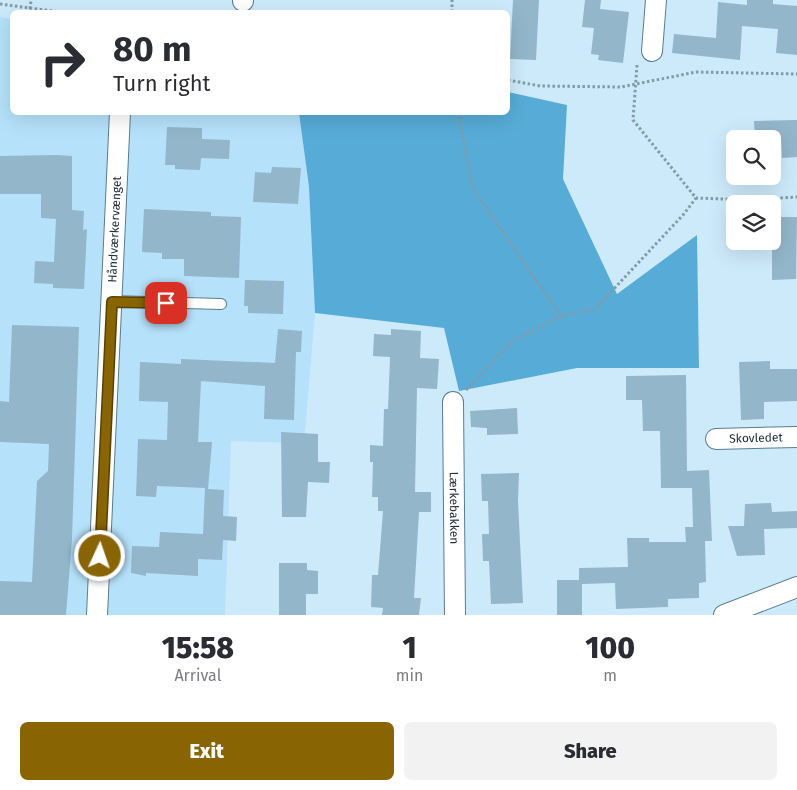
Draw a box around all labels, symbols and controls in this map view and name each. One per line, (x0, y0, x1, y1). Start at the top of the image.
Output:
text: 80 m (113, 28, 192, 70)
icon: right (30, 30, 95, 95)
text: Turn right (113, 70, 210, 97)
map controls (726, 130, 781, 250)
button: search (726, 130, 781, 185)
street label: Håndværkervænget (105, 175, 124, 283)
button: layers (726, 195, 781, 250)
pin (145, 282, 187, 324)
icon: arrive (152, 289, 180, 317)
street label: Skovledet (729, 430, 784, 446)
street label: Lærkebakken (447, 472, 461, 544)
position arrow (73, 529, 125, 581)
text: 15:58 (162, 630, 234, 666)
text: 1 (403, 630, 417, 666)
text: 100 (585, 630, 635, 666)
text: Arrival (174, 666, 221, 685)
text: min (396, 666, 423, 685)
text: m (603, 666, 617, 685)
button: Exit (20, 722, 394, 780)
button: Share (404, 722, 777, 780)

